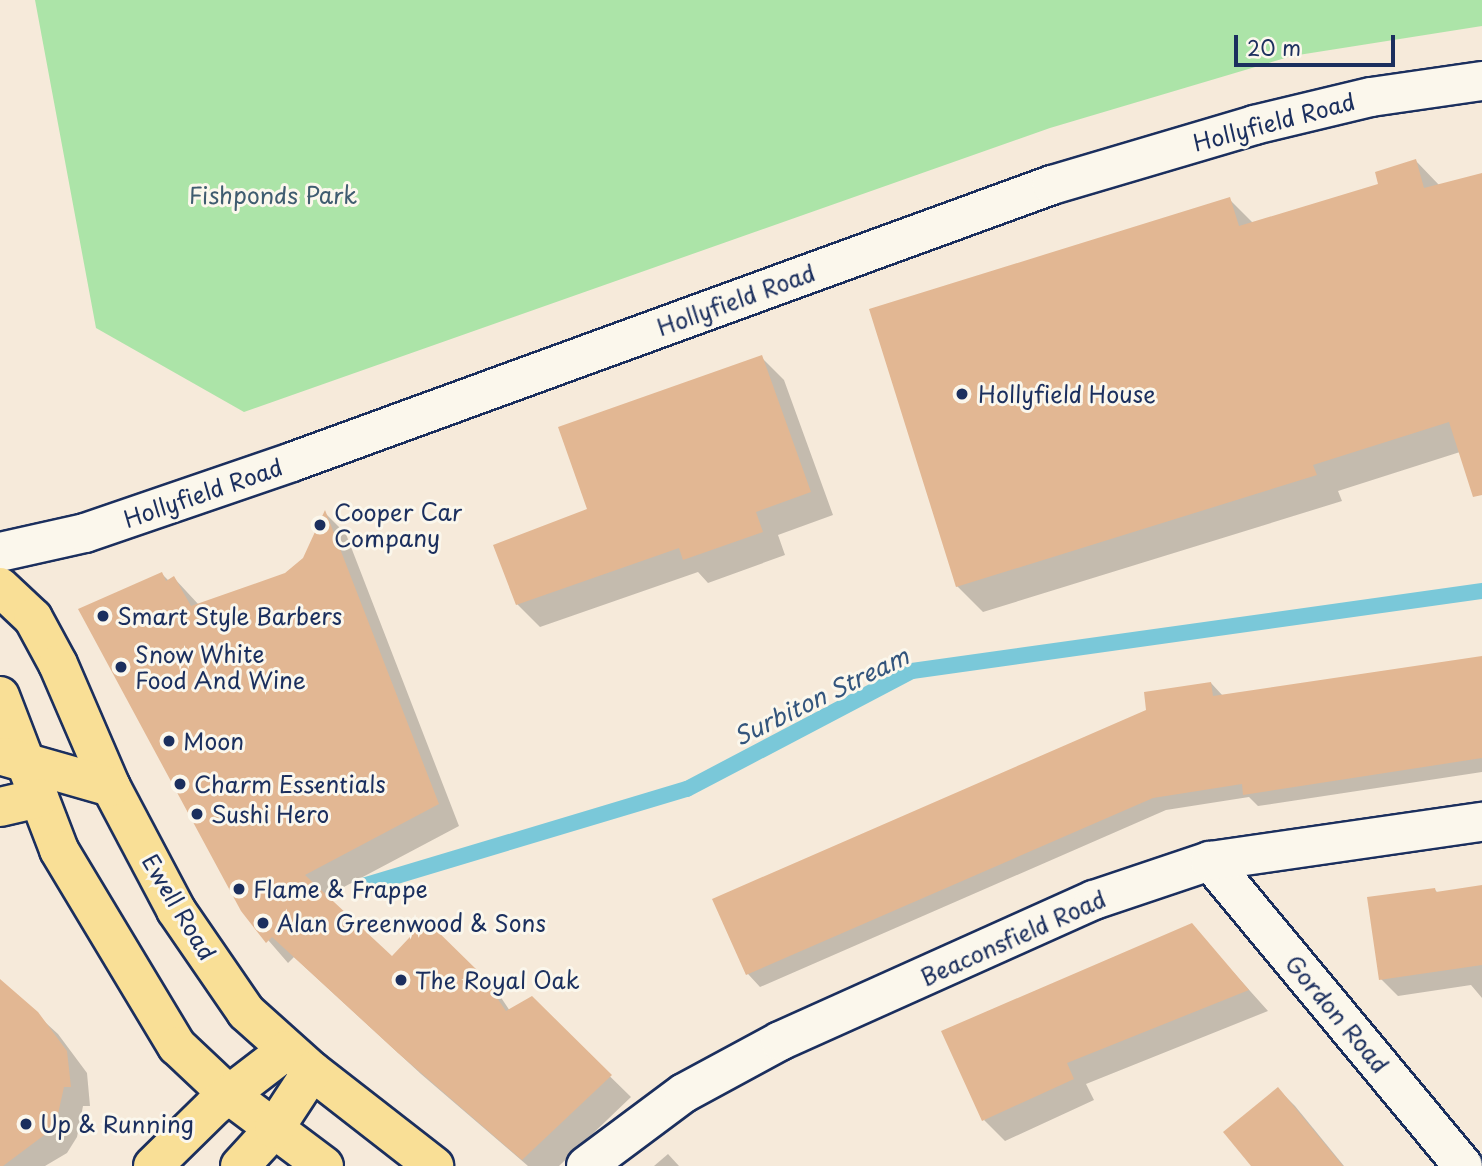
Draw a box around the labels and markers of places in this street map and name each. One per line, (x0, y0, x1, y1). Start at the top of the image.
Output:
place label: Hollyfield House (978, 380, 1157, 408)
marker: Hollyfield House (952, 384, 972, 404)
place label: Cooper Car Company (334, 498, 462, 552)
marker: Cooper Car Company (312, 517, 328, 533)
place label: Smart Style Barbers (117, 602, 343, 630)
marker: Smart Style Barbers (95, 608, 111, 624)
place label: Snow White Food And Wine (135, 640, 303, 694)
marker: Snow White Food And Wine (113, 659, 129, 675)
place label: Moon (183, 727, 244, 755)
marker: Moon (161, 733, 177, 749)
place label: Charm Essentials (194, 770, 387, 798)
marker: Charm Essentials (172, 776, 188, 792)
place label: Sushi Hero (211, 800, 330, 828)
marker: Sushi Hero (189, 806, 205, 822)
place label: Flame & Frappe (253, 875, 428, 903)
marker: Flame & Frappe (231, 881, 247, 897)
place label: Alan Greenwood & Sons (277, 909, 546, 937)
marker: Alan Greenwood & Sons (255, 915, 271, 931)
place label: The Royal Oak (415, 966, 580, 994)
marker: The Royal Oak (393, 972, 409, 988)
place label: Up & Running (40, 1110, 195, 1138)
marker: Up & Running (18, 1116, 34, 1132)

